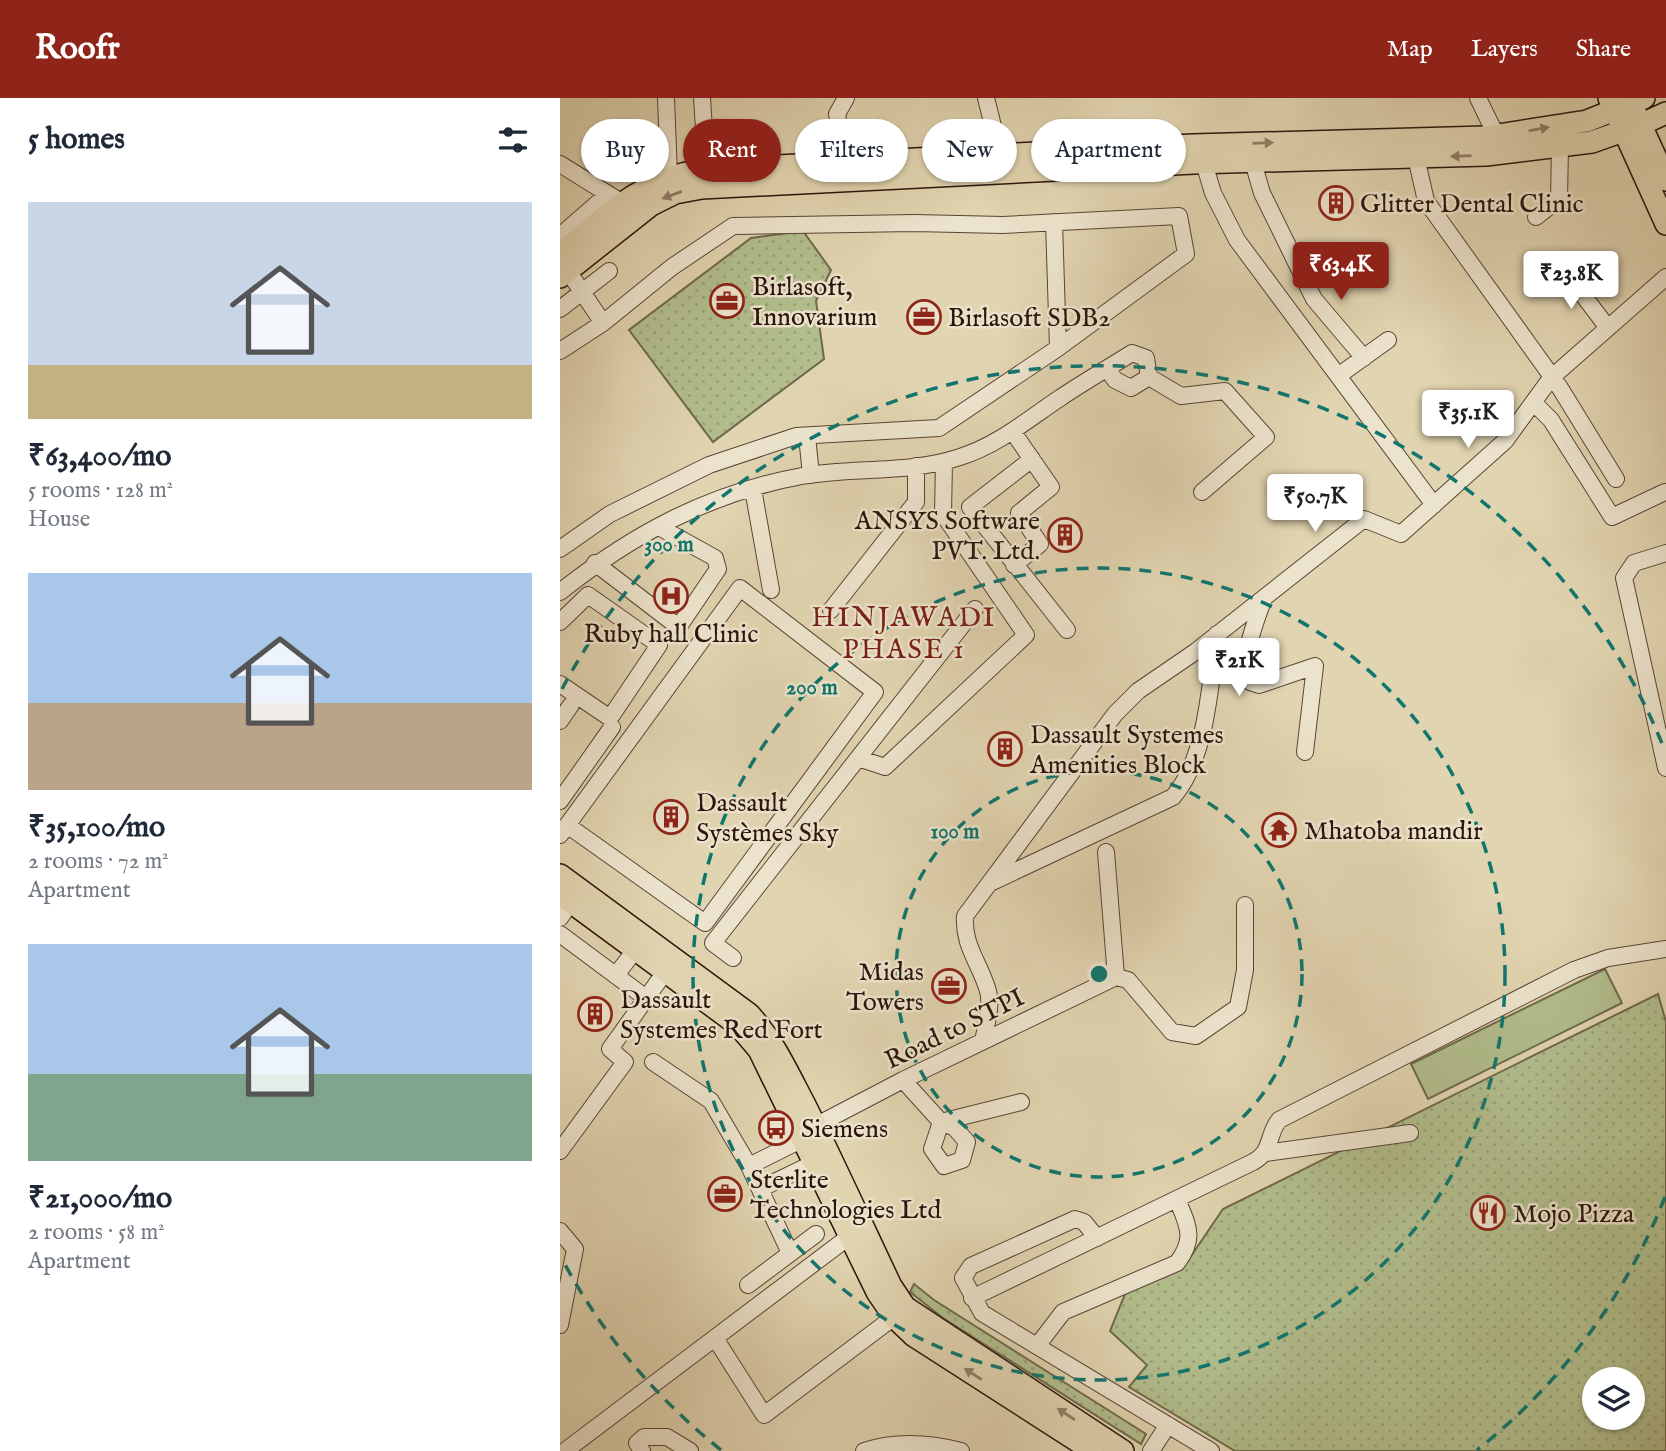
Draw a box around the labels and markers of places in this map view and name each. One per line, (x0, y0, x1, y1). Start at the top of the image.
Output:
building icon: Glitter Dental Clinic (1317, 184, 1355, 222)
place label: Glitter Dental Clinic (1360, 188, 1584, 221)
pin: ₹63.4K (1284, 242, 1398, 302)
pin: ₹23.8K (1514, 252, 1628, 311)
place label: Birlasoft, Innovarium (752, 271, 877, 334)
office icon: Birlasoft, Innovarium (708, 282, 746, 320)
office icon: Birlasoft SDB2 (905, 298, 943, 336)
place label: Birlasoft SDB2 (948, 302, 1110, 335)
pin: ₹35.1K (1411, 390, 1525, 450)
pin: ₹50.7K (1258, 474, 1372, 534)
place label: ANSYS Software PVT. Ltd. (854, 505, 1040, 568)
building icon: ANSYS Software PVT. Ltd. (1046, 516, 1084, 554)
hospital icon: Ruby hall Clinic (652, 577, 690, 615)
place label: Ruby hall Clinic (584, 618, 758, 651)
pin: ₹21K (1198, 638, 1280, 698)
place label: Dassault Systemes Amenities Block (1029, 719, 1224, 782)
building icon: Dassault Systemes Amenities Block (986, 730, 1024, 768)
place label: Dassault Systèmes Sky (696, 787, 839, 850)
building icon: Dassault Systèmes Sky (652, 798, 690, 836)
temple icon: Mhatoba mandir (1260, 811, 1298, 849)
place label: Mhatoba mandir (1304, 815, 1483, 848)
place label: Midas Towers (846, 956, 924, 1019)
centre of rings (1087, 962, 1111, 986)
office icon: Midas Towers (930, 967, 968, 1005)
place label: Dassault Systemes Red Fort (620, 984, 822, 1047)
building icon: Dassault Systemes Red Fort (576, 995, 614, 1033)
bus stop icon: Siemens (757, 1109, 795, 1147)
place label: Siemens (801, 1113, 888, 1146)
place label: Sterlite Technologies Ltd (750, 1164, 941, 1227)
office icon: Sterlite Technologies Ltd (706, 1175, 744, 1213)
restaurant icon: Mojo Pizza (1469, 1194, 1507, 1232)
place label: Mojo Pizza (1513, 1198, 1635, 1231)

